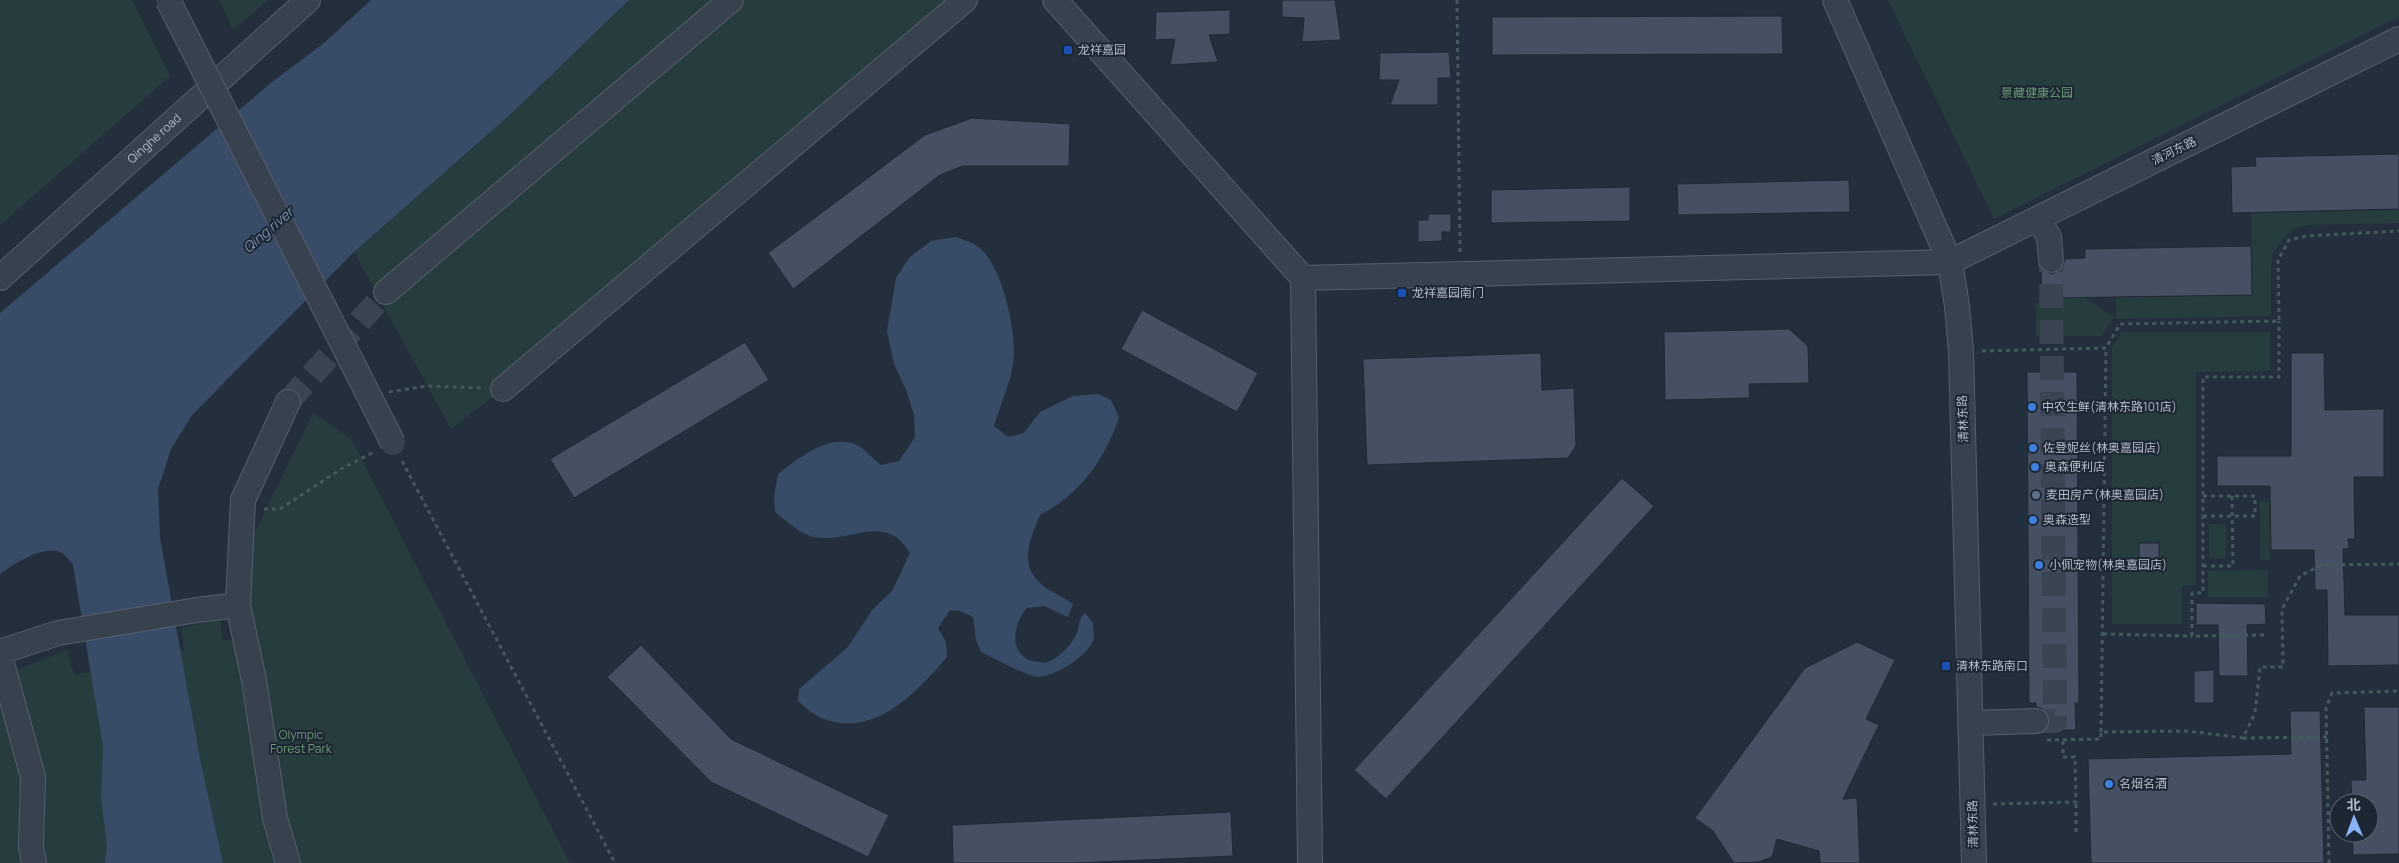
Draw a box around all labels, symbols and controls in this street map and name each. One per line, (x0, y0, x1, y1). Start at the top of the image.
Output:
place label: 龙祥嘉园 (1078, 41, 1126, 58)
marker: 龙祥嘉园 (1062, 44, 1074, 56)
park label: 景藏健康公园 (2001, 84, 2073, 101)
street label: Qinghe road (123, 109, 185, 167)
street label: 清河东路 (2148, 132, 2199, 169)
water label: Qing river (238, 201, 298, 257)
place label: 龙祥嘉园南门 (1412, 284, 1484, 301)
marker: 龙祥嘉园南门 (1396, 287, 1408, 299)
street label: 清林东路 (1953, 395, 1972, 443)
place label: 中农生鲜(清林东路101店) (2042, 398, 2177, 415)
marker: 中农生鲜(清林东路101店) (2026, 401, 2038, 413)
place label: 佐登妮丝(林奥嘉园店) (2043, 439, 2161, 456)
marker: 佐登妮丝(林奥嘉园店) (2027, 442, 2039, 454)
place label: 奥森便利店 (2045, 458, 2105, 475)
marker: 奥森便利店 (2029, 461, 2041, 473)
place label: 麦田房产(林奥嘉园店) (2046, 486, 2164, 503)
marker: 麦田房产(林奥嘉园店) (2030, 489, 2042, 501)
place label: 奥森造型 (2043, 511, 2091, 528)
marker: 奥森造型 (2027, 514, 2039, 526)
place label: 小佩宠物(林奥嘉园店) (2049, 556, 2167, 573)
marker: 小佩宠物(林奥嘉园店) (2033, 559, 2045, 571)
place label: 清林东路南口 (1956, 657, 2028, 674)
marker: 清林东路南口 (1940, 660, 1952, 672)
park label: Olympic Forest Park (270, 726, 333, 757)
place label: 名烟名酒 (2119, 775, 2167, 792)
marker: 名烟名酒 (2103, 778, 2115, 790)
north arrow (2329, 793, 2379, 843)
text: 北 (2347, 795, 2361, 814)
street label: 清林东路 (1964, 800, 1981, 848)

